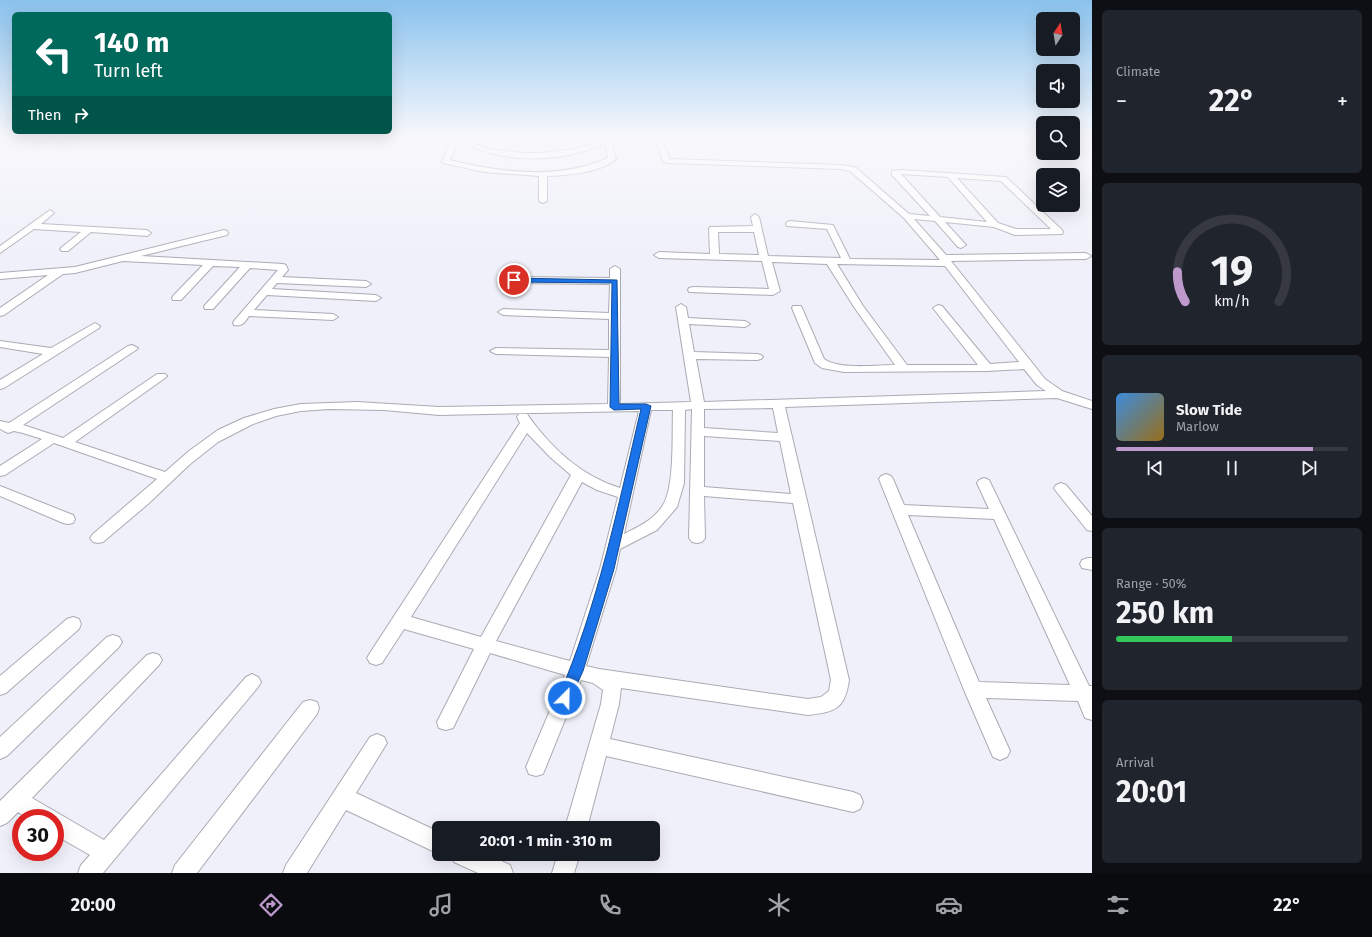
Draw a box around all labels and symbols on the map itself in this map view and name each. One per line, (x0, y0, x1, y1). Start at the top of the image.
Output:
north arrow (1036, 12, 1080, 56)
pin (497, 263, 531, 297)
position arrow (544, 677, 586, 719)
speed limit sign: 30 (12, 809, 64, 861)

